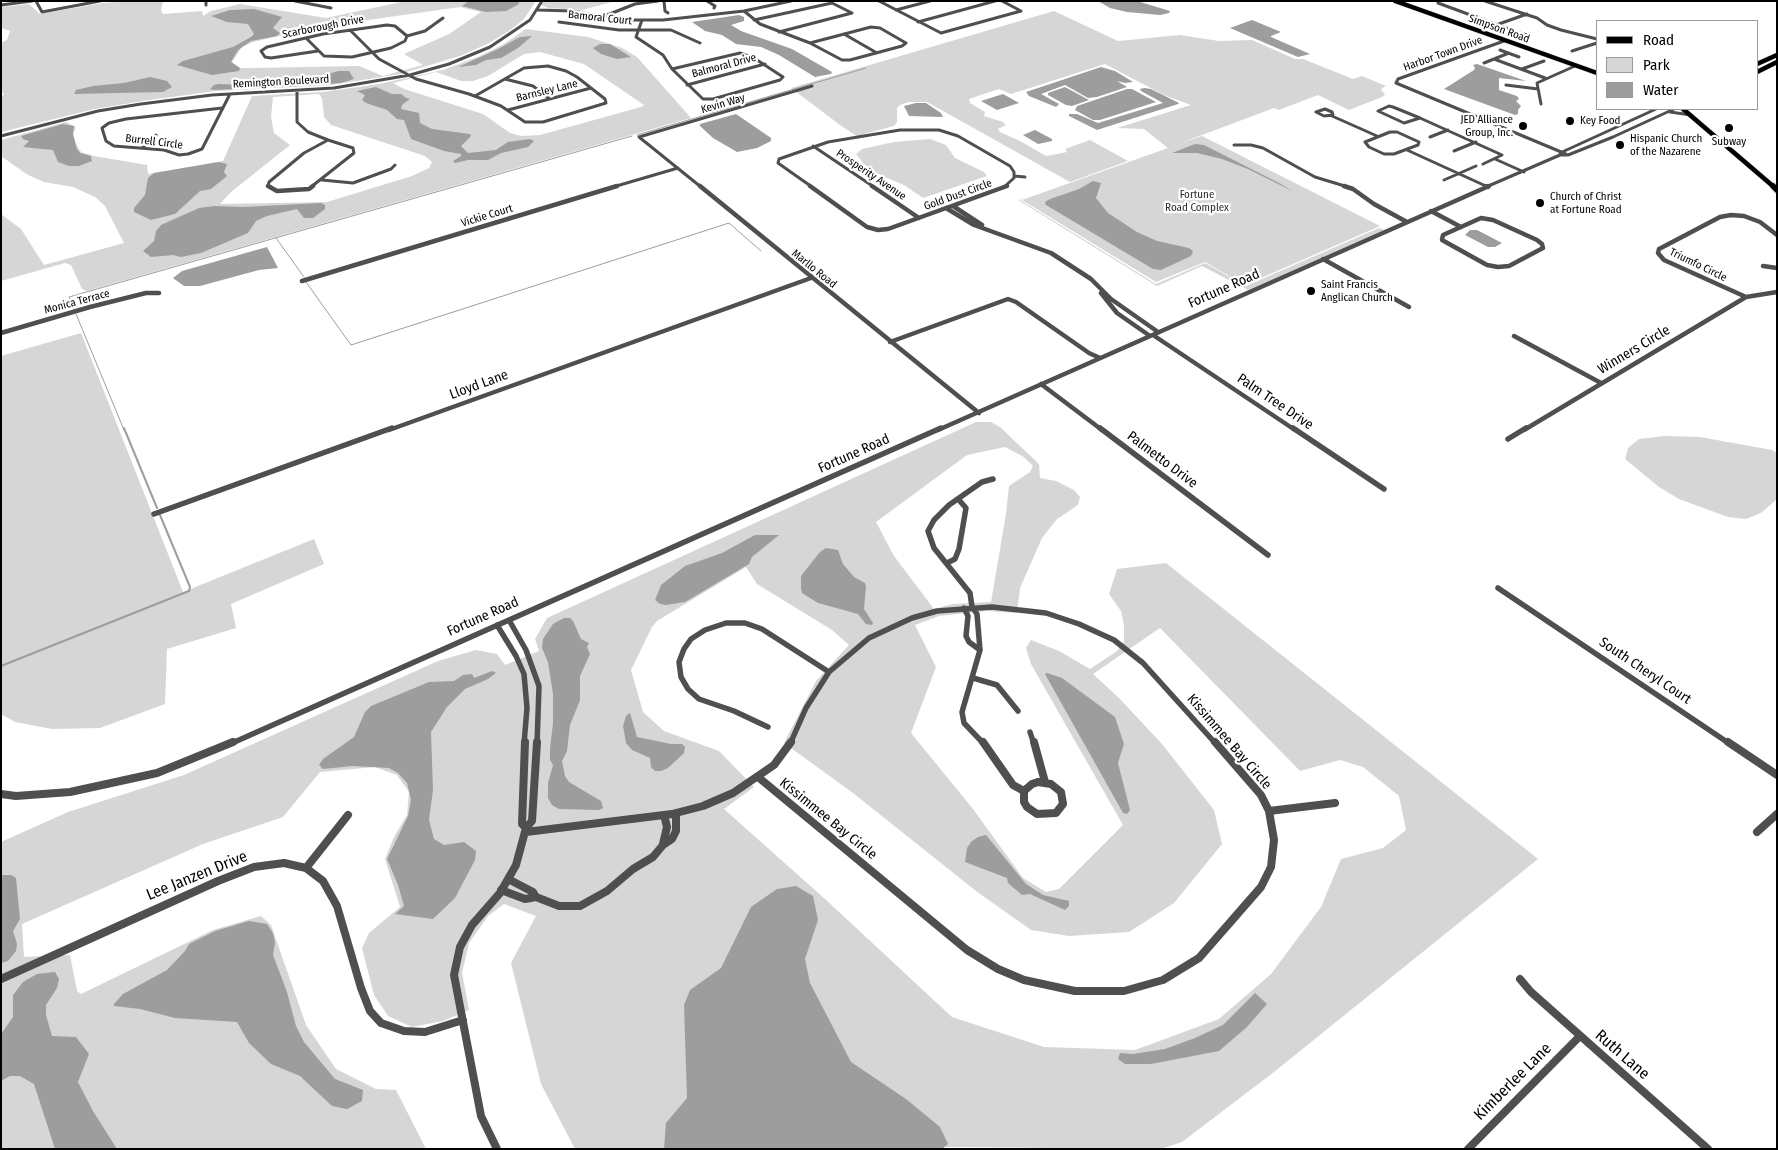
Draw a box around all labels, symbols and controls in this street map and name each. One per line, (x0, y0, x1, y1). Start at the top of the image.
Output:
street label: Bamoral Court (567, 8, 633, 28)
street label: Simpson Road (1467, 12, 1531, 46)
street label: Scarborough Drive (281, 13, 365, 41)
legend (1596, 20, 1758, 110)
text: Road (1643, 31, 1674, 49)
street label: Harbor Town Drive (1402, 34, 1484, 74)
street label: Balmoral Drive (690, 51, 758, 81)
text: Park (1643, 56, 1670, 74)
street label: Remington Boulevard (233, 73, 329, 91)
street label: Barnsley Lane (515, 77, 579, 105)
text: Water (1643, 81, 1678, 99)
street label: Kevin Way (699, 91, 747, 117)
place label: JED Alliance Group, Inc. (1460, 113, 1513, 139)
place label: Key Food (1580, 114, 1620, 128)
marker: Key Food (1564, 115, 1576, 127)
marker: JED Alliance Group, Inc. (1517, 120, 1529, 132)
marker: Subway (1723, 122, 1735, 134)
street label: Burrell Circle (124, 132, 184, 152)
place label: Hispanic Church of the Nazarene (1630, 132, 1702, 158)
place label: Subway (1712, 135, 1746, 149)
marker: Hispanic Church of the Nazarene (1614, 139, 1626, 151)
street label: Prosperity Avenue (834, 147, 908, 203)
street label: Gold Dust Circle (922, 177, 994, 213)
park label: Fortune Road Complex (1165, 188, 1229, 214)
place label: Church of Christ at Fortune Road (1550, 190, 1622, 216)
marker: Church of Christ at Fortune Road (1534, 197, 1546, 209)
street label: Vickie Court (460, 202, 514, 230)
street label: Triumfo Circle (1667, 245, 1729, 285)
street label: Marllo Road (789, 247, 839, 291)
street label: Fortune Road (1186, 266, 1262, 312)
place label: Saint Francis Anglican Church (1321, 278, 1393, 304)
marker: Saint Francis Anglican Church (1305, 285, 1317, 297)
street label: Monica Terrace (43, 287, 111, 317)
street label: Winners Circle (1595, 322, 1673, 378)
street label: Lloyd Lane (447, 367, 511, 403)
street label: Palm Tree Drive (1234, 370, 1316, 434)
street label: Palmetto Drive (1123, 428, 1201, 492)
street label: Fortune Road (816, 431, 892, 477)
street label: Fortune Road (445, 594, 521, 640)
street label: South Cheryl Court (1596, 634, 1694, 708)
street label: Kissimmee Bay Circle (1183, 691, 1275, 793)
street label: Kissimmee Bay Circle (776, 775, 880, 863)
street label: Lee Janzen Drive (144, 847, 250, 905)
street label: Ruth Lane (1591, 1026, 1653, 1084)
street label: Kimberlee Lane (1470, 1039, 1556, 1125)

